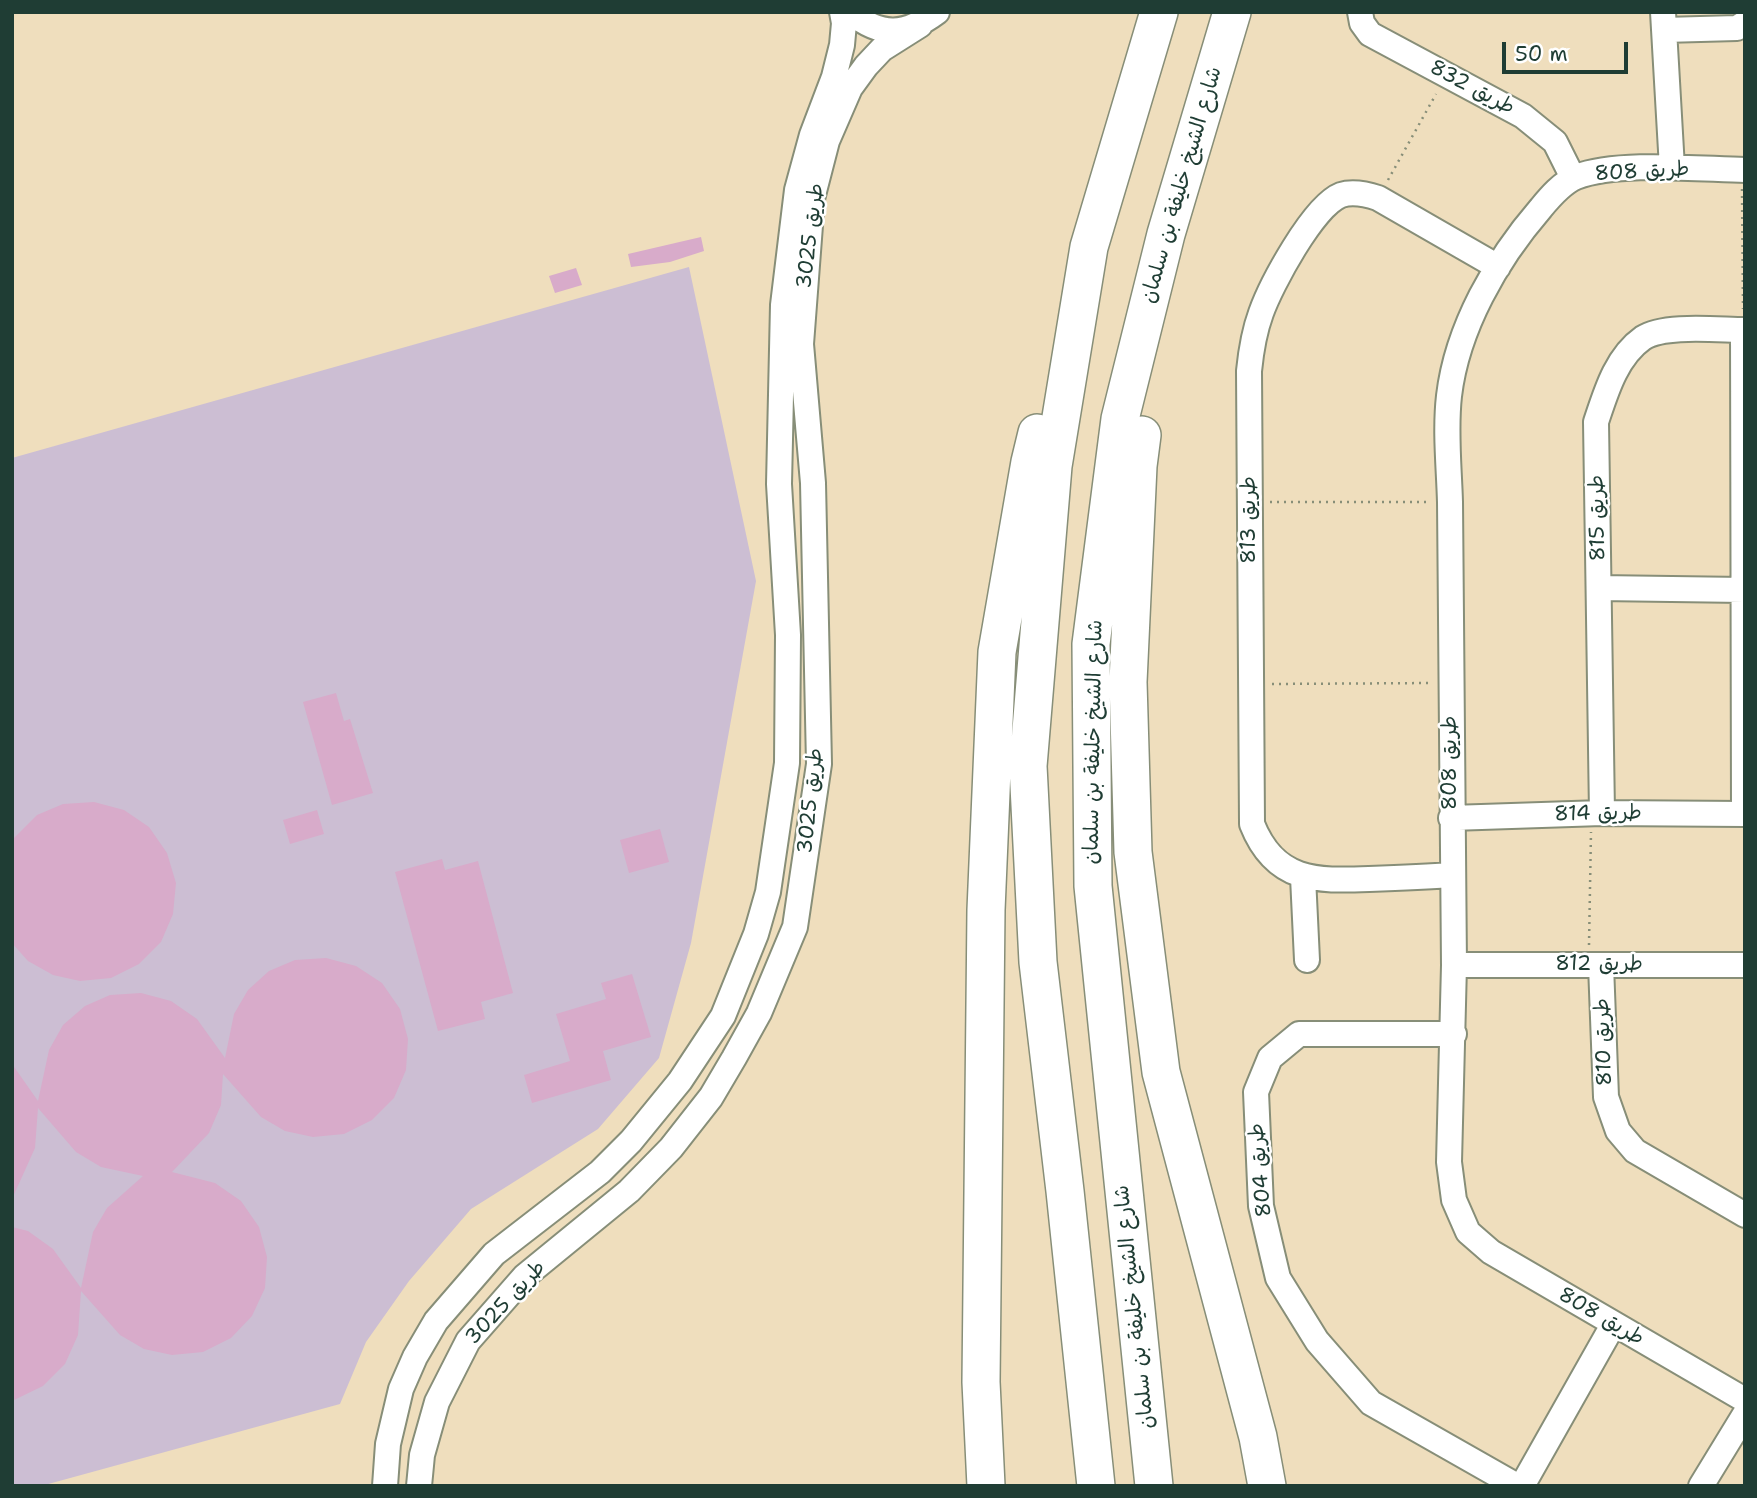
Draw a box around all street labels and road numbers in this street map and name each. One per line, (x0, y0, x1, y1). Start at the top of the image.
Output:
street label: طريق 832 (1425, 55, 1519, 121)
street label: شارع الشيخ خليفة بن سلمان (1136, 64, 1228, 306)
street label: طريق 808 (1594, 157, 1690, 187)
street label: طريق 3025 (792, 182, 830, 290)
street label: طريق 815 (1585, 475, 1611, 561)
street label: طريق 813 (1237, 476, 1263, 564)
street label: شارع الشيخ خليفة بن سلمان (1079, 619, 1109, 865)
street label: طريق 808 (1438, 716, 1464, 810)
street label: طريق 3025 (793, 747, 829, 855)
street label: طريق 814 (1554, 801, 1642, 827)
street label: طريق 812 (1555, 952, 1643, 978)
street label: طريق 810 (1590, 998, 1618, 1086)
street label: طريق 804 (1244, 1122, 1278, 1218)
street label: شارع الشيخ خليفة بن سلمان (1110, 1184, 1160, 1430)
street label: طريق 3025 (461, 1256, 551, 1350)
street label: طريق 808 (1554, 1282, 1648, 1352)

